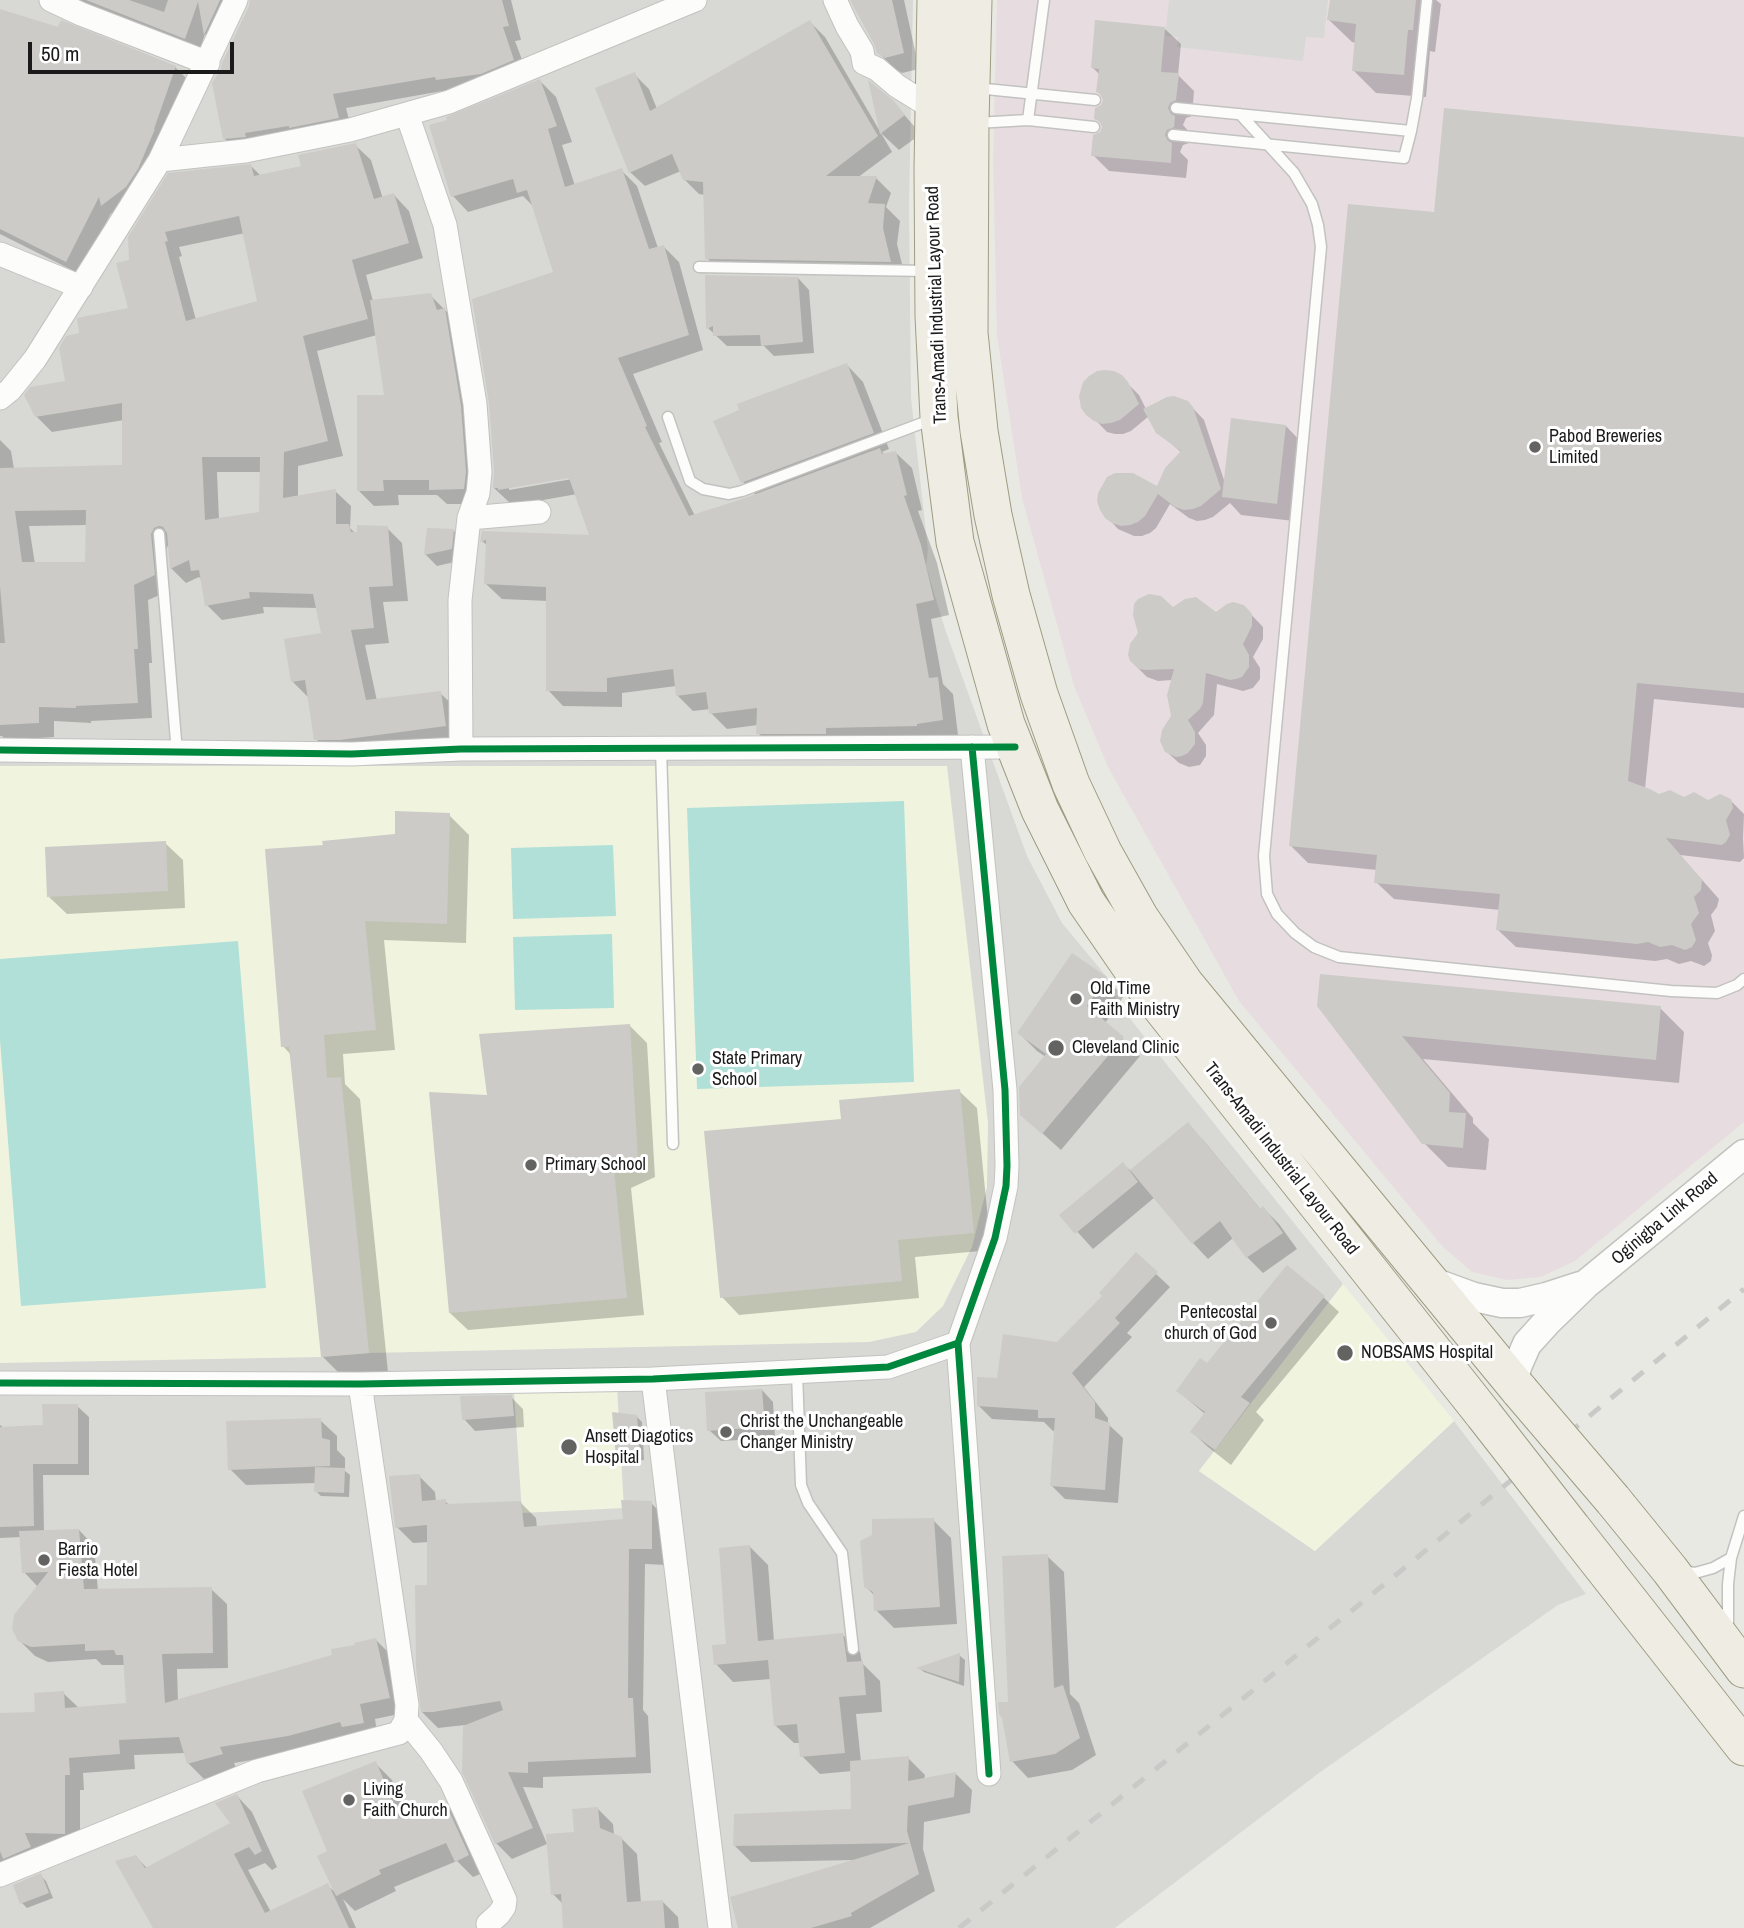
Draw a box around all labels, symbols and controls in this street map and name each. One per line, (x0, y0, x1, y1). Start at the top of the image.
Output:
scale bar (32, 28, 238, 72)
text: 50 m (41, 39, 79, 68)
street label: Trans-Amadi Industrial Layour Road (922, 186, 952, 424)
place label: Pabod Breweries Limited (1549, 426, 1662, 468)
marker: Pabod Breweries Limited (1527, 439, 1543, 455)
place label: Old Time Faith Ministry (1090, 978, 1180, 1020)
marker: Old Time Faith Ministry (1068, 991, 1084, 1007)
place label: Cleveland Clinic (1072, 1037, 1179, 1059)
marker: Cleveland Clinic (1046, 1038, 1066, 1058)
place label: State Primary School (712, 1048, 802, 1090)
street label: Trans-Amadi Industrial Layour Road (1199, 1059, 1363, 1259)
marker: State Primary School (690, 1061, 706, 1077)
place label: Primary School (545, 1154, 646, 1176)
marker: Primary School (523, 1157, 539, 1173)
street label: Oginigba Link Road (1607, 1168, 1723, 1270)
place label: Pentecostal church of God (1164, 1302, 1257, 1344)
marker: Pentecostal church of God (1263, 1315, 1279, 1331)
place label: NOBSAMS Hospital (1361, 1342, 1493, 1364)
marker: NOBSAMS Hospital (1335, 1343, 1355, 1363)
place label: Christ the Unchangeable Changer Ministry (740, 1411, 903, 1454)
marker: Christ the Unchangeable Changer Ministry (718, 1424, 734, 1440)
place label: Ansett Diagotics Hospital (585, 1426, 693, 1468)
marker: Ansett Diagotics Hospital (559, 1437, 579, 1457)
place label: Barrio Fiesta Hotel (58, 1539, 138, 1582)
marker: Barrio Fiesta Hotel (36, 1552, 52, 1568)
place label: Living Faith Church (363, 1779, 448, 1822)
marker: Living Faith Church (341, 1792, 357, 1808)

